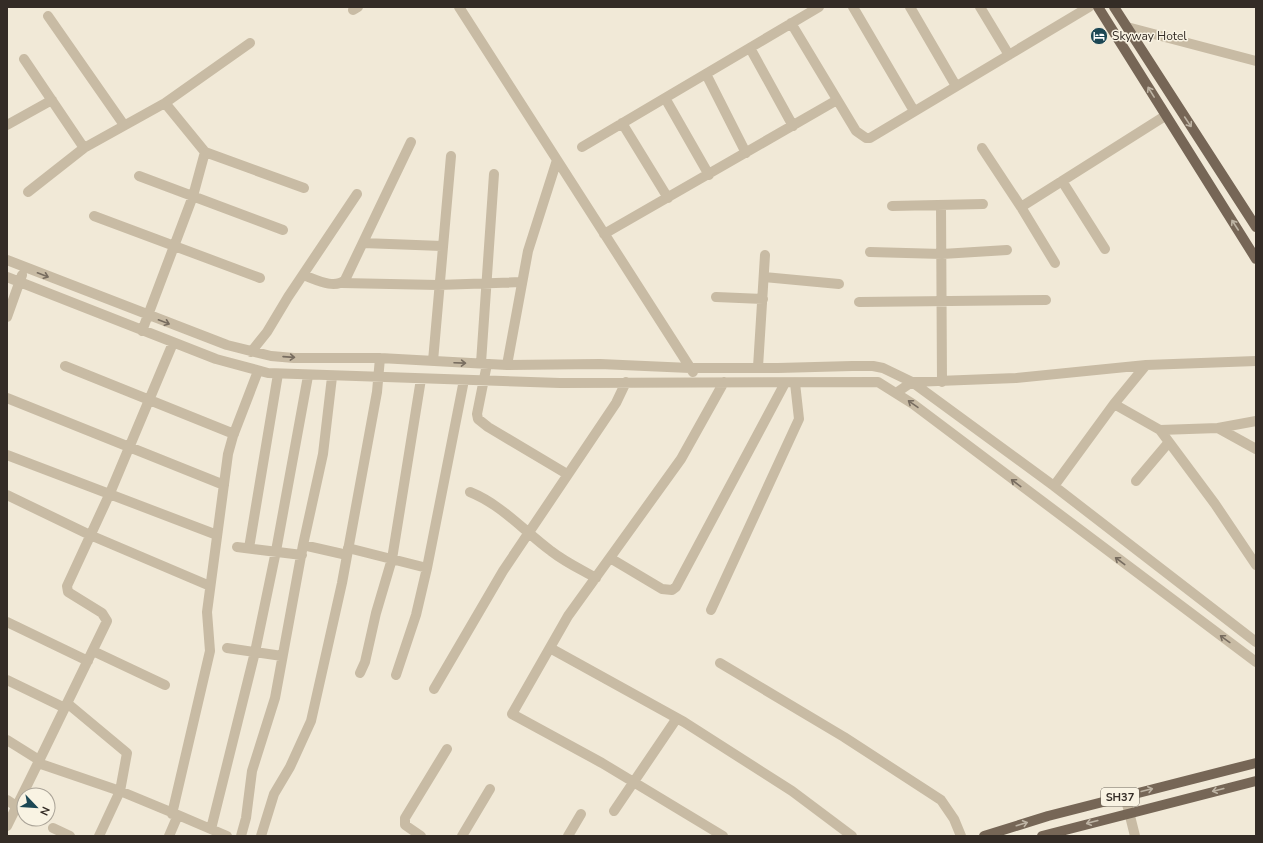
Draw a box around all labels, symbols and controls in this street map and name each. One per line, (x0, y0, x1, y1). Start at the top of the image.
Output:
hotel icon: Skyway Hotel (1089, 26, 1109, 46)
place label: Skyway Hotel (1112, 28, 1187, 44)
one-way arrow (1146, 86, 1154, 98)
one-way arrow (1184, 116, 1192, 127)
one-way arrow (1231, 220, 1240, 231)
one-way arrow (36, 272, 48, 279)
one-way arrow (158, 318, 170, 326)
one-way arrow (282, 354, 295, 361)
one-way arrow (453, 359, 466, 366)
one-way arrow (908, 400, 919, 408)
one-way arrow (1011, 479, 1022, 487)
one-way arrow (1115, 557, 1126, 565)
one-way arrow (1219, 634, 1230, 643)
one-way arrow (1140, 786, 1153, 793)
north arrow (16, 787, 56, 827)
one-way arrow (1212, 787, 1225, 794)
road number: SH37 (1101, 788, 1139, 806)
text: N (36, 804, 53, 818)
one-way arrow (1086, 819, 1099, 826)
one-way arrow (1015, 820, 1028, 827)

